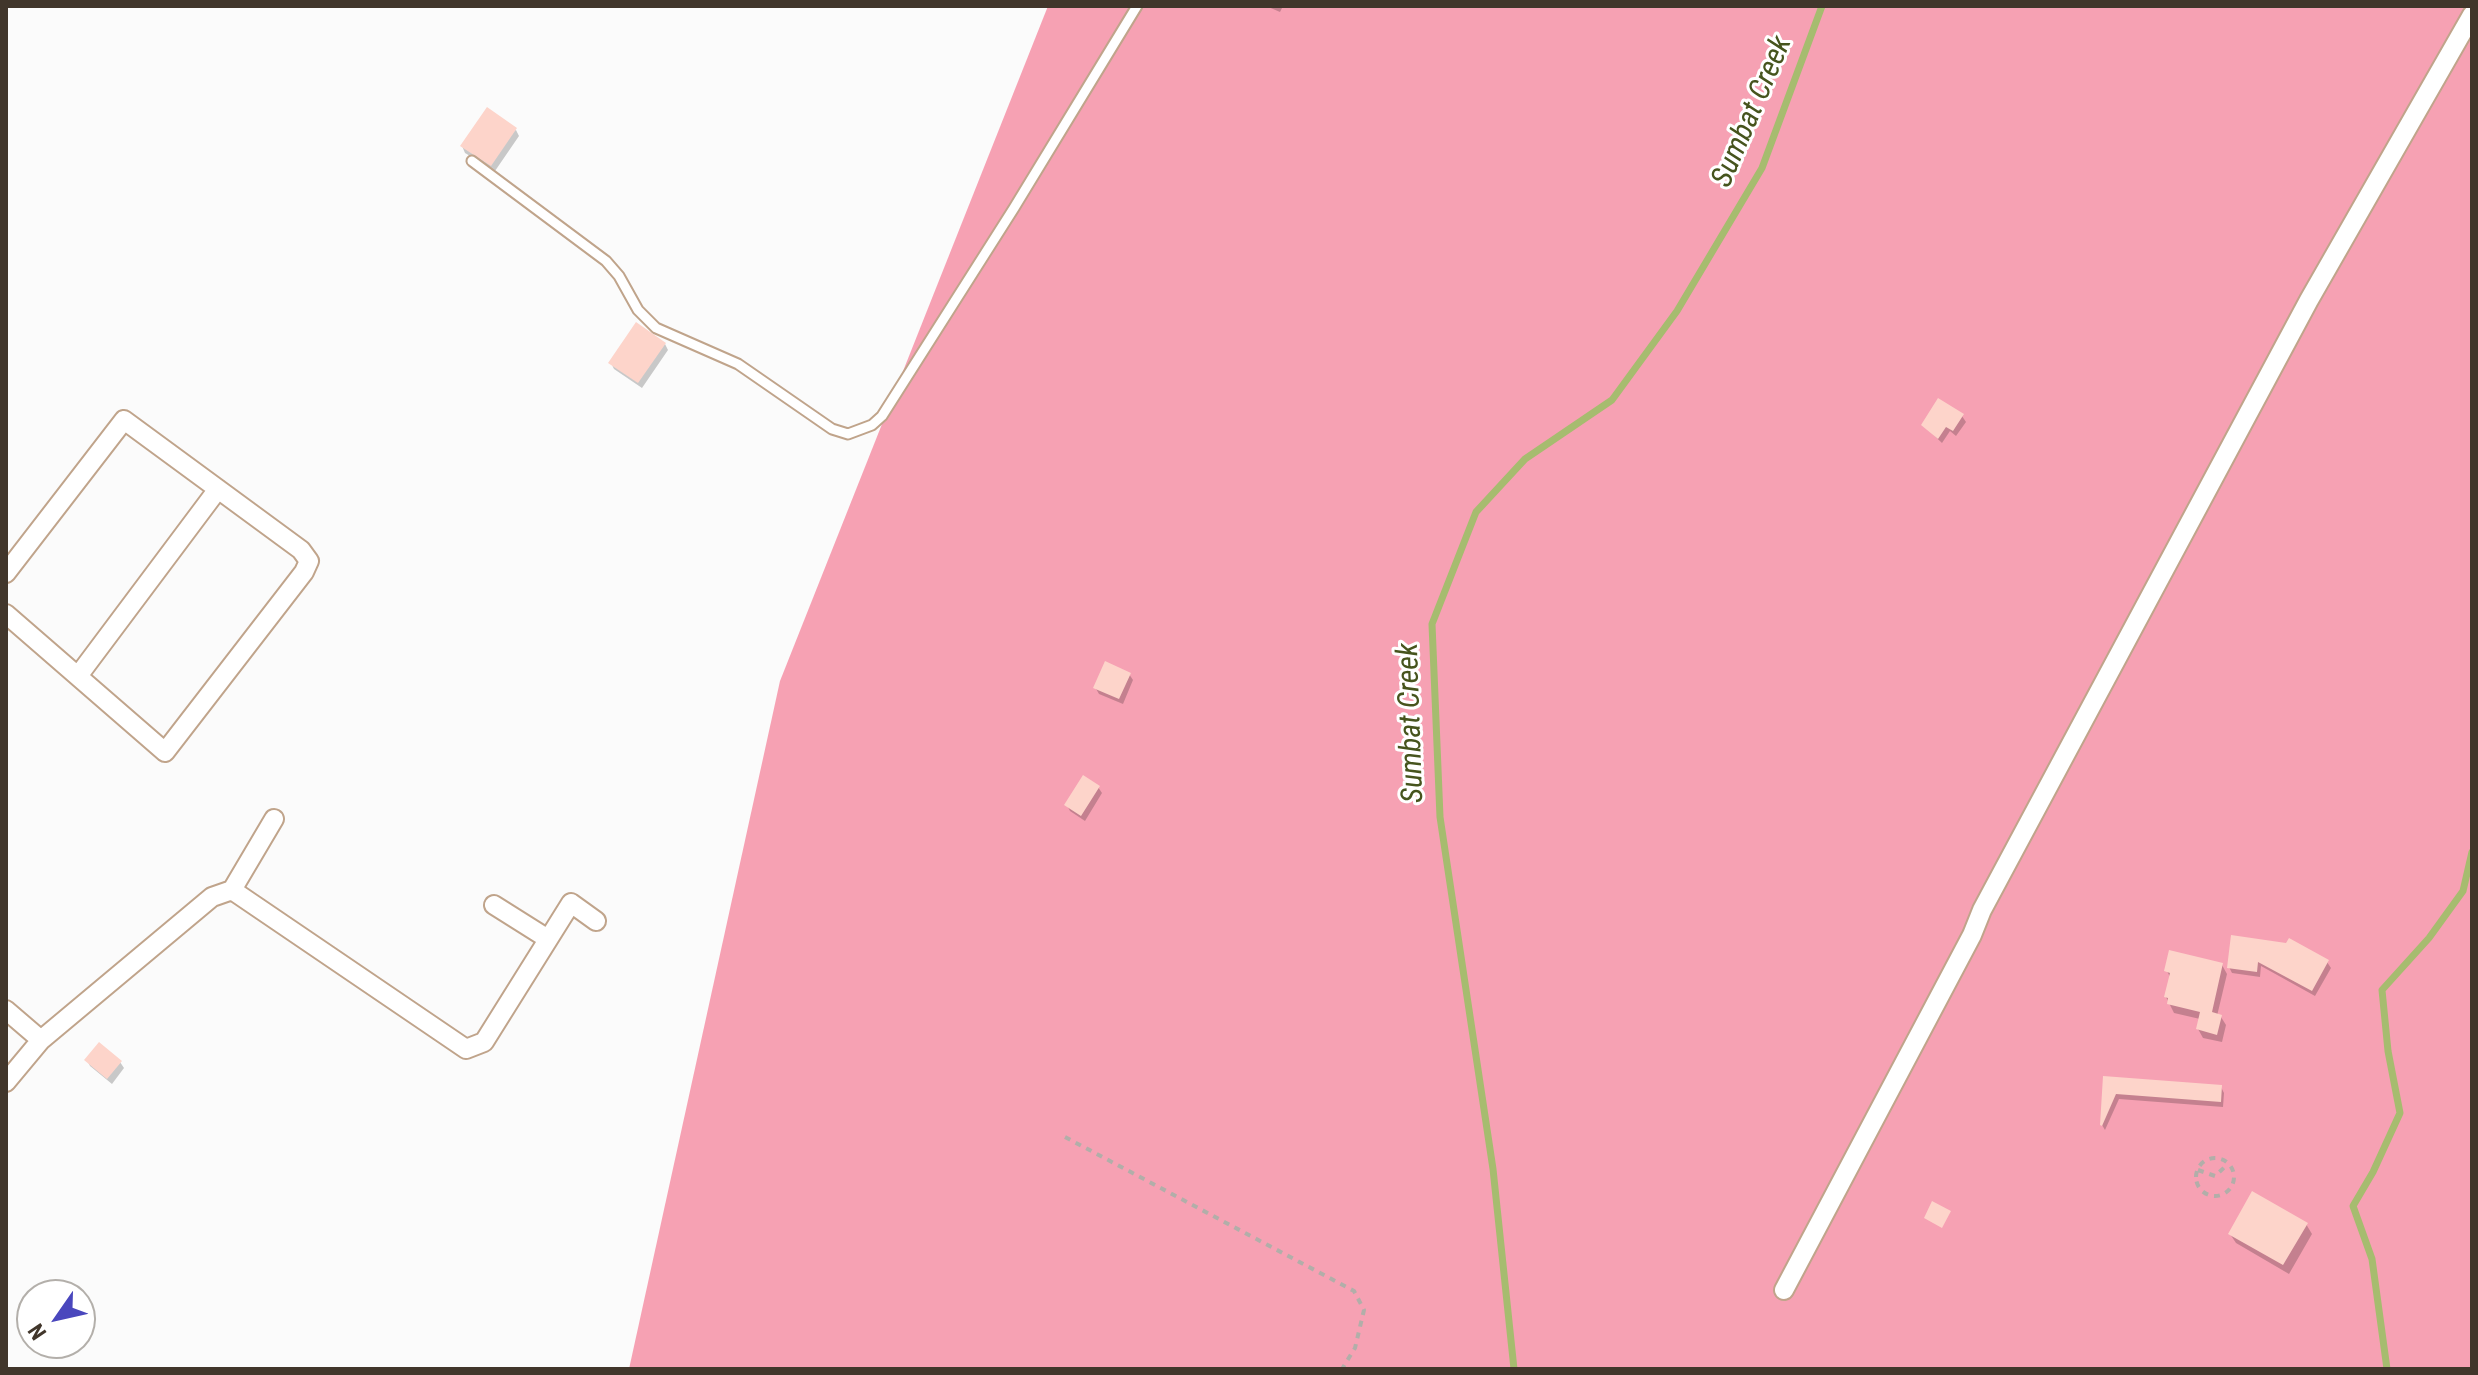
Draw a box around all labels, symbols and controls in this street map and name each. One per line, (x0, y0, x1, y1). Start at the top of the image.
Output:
water label: Sumbat Creek (1705, 31, 1801, 193)
water label: Sumbat Creek (1391, 642, 1433, 804)
north arrow (16, 1279, 96, 1359)
text: N (23, 1319, 51, 1344)

